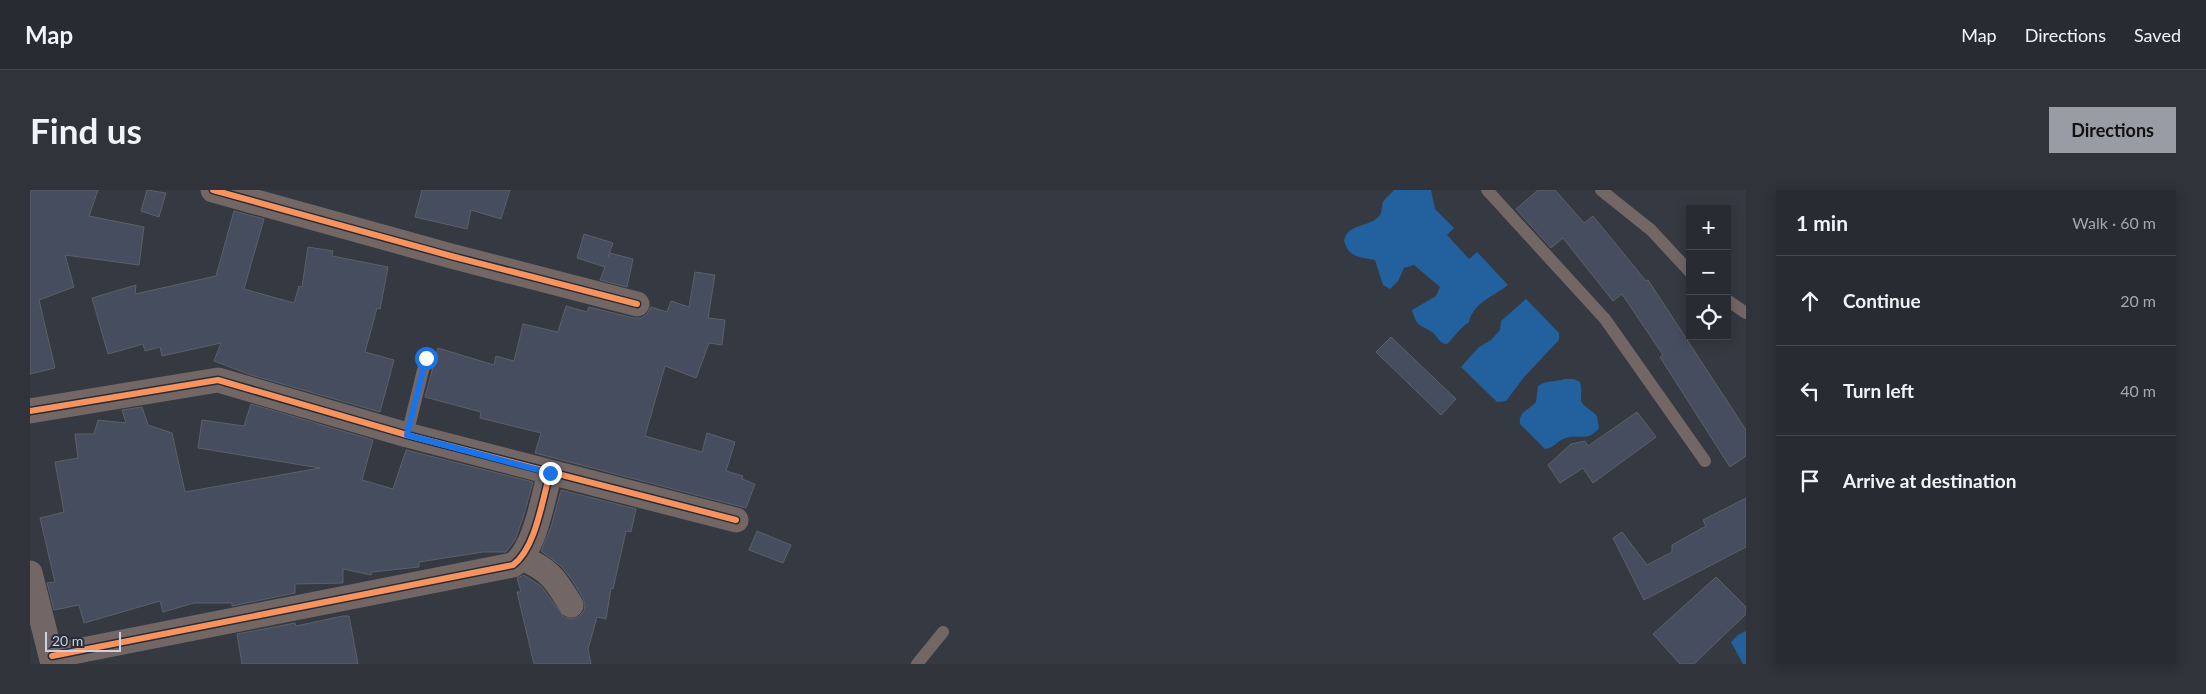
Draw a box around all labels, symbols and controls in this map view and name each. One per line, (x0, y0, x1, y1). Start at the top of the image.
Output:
text: Map (25, 20, 73, 49)
text: Map (1961, 24, 1997, 46)
text: Directions (2025, 24, 2106, 46)
text: Saved (2134, 24, 2181, 46)
button: Directions (2049, 107, 2176, 153)
text: Find us (30, 109, 142, 151)
map controls (1686, 205, 1731, 340)
button: + (1686, 205, 1731, 250)
text: 1 min (1796, 210, 1848, 235)
text: Walk · 60 m (2072, 213, 2156, 232)
button: − (1686, 250, 1731, 295)
icon: ahead (1796, 287, 1824, 315)
text: Continue (1843, 289, 1921, 312)
text: 20 m (2120, 291, 2156, 310)
button: locate (1686, 295, 1731, 340)
route start (415, 347, 438, 370)
icon: left (1796, 377, 1824, 405)
text: Turn left (1843, 379, 1914, 402)
text: 40 m (2120, 381, 2156, 400)
route end (539, 462, 562, 485)
icon: arrive (1796, 467, 1824, 495)
text: Arrive at destination (1843, 469, 2016, 492)
scale bar (45, 629, 121, 652)
text: 20 m (52, 632, 83, 649)

